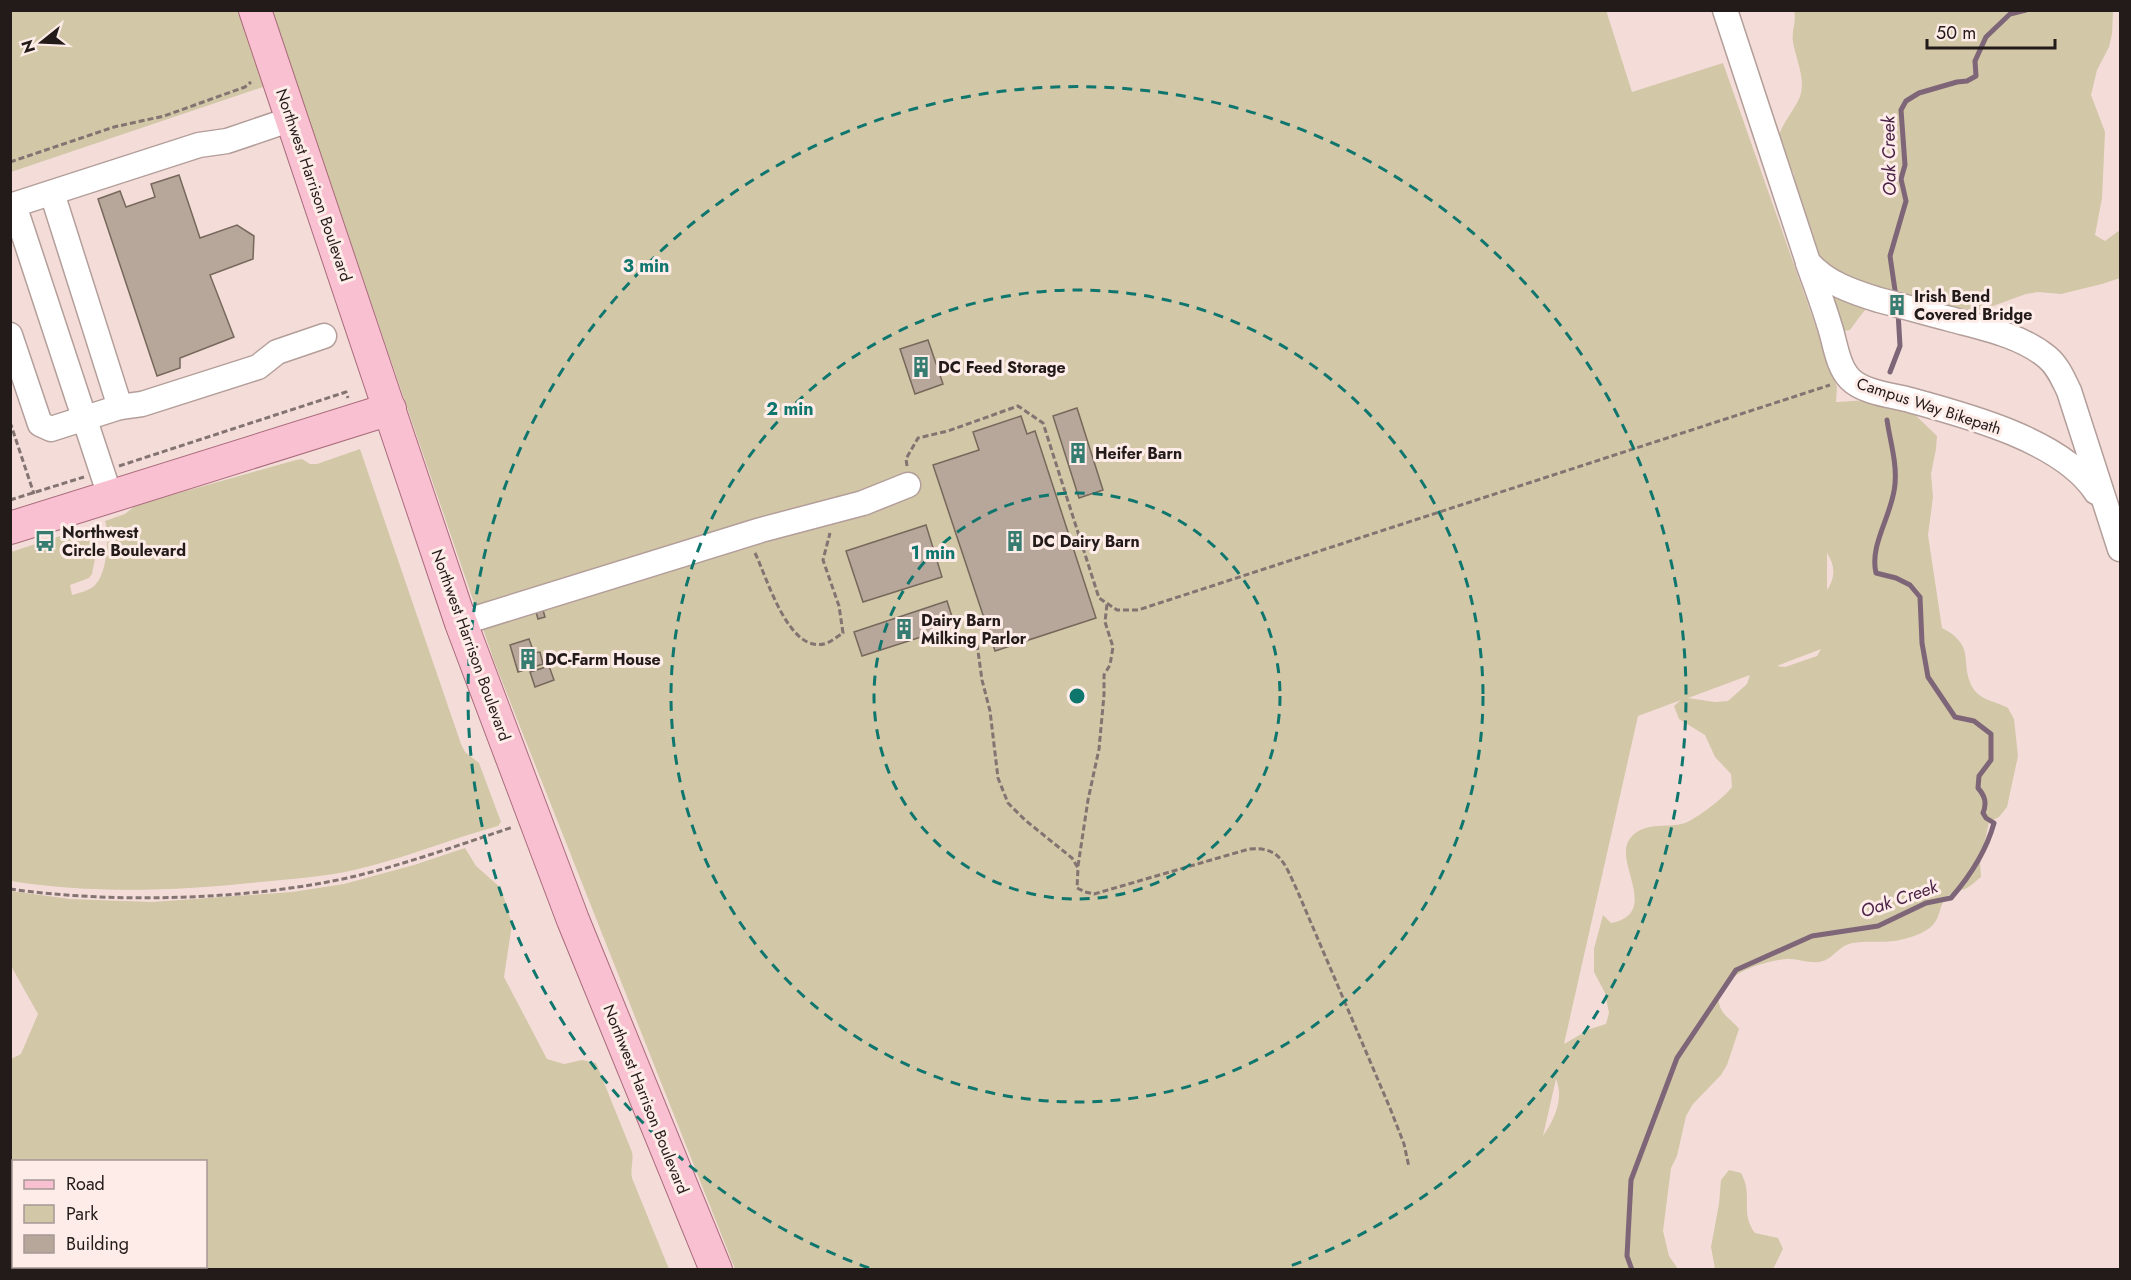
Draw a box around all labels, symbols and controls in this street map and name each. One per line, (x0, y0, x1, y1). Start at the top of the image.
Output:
north arrow (12, 12, 72, 72)
scale bar (1927, 12, 2054, 50)
text: 50 m (1936, 20, 1976, 46)
text: N (15, 37, 41, 56)
street label: Northwest Harrison Boulevard (270, 86, 358, 284)
water label: Oak Creek (1875, 114, 1903, 196)
text: 3 min (623, 253, 669, 279)
place label: Irish Bend Covered Bridge (1914, 285, 2032, 326)
building icon: Irish Bend Covered Bridge (1885, 293, 1909, 317)
building icon: DC Feed Storage (909, 355, 933, 379)
place label: DC Feed Storage (938, 356, 1066, 379)
street label: Campus Way Bikepath (1854, 372, 2004, 440)
text: 2 min (766, 396, 814, 422)
building icon: Heifer Barn (1066, 441, 1090, 465)
place label: Heifer Barn (1095, 442, 1182, 465)
place label: Northwest Circle Boulevard (62, 521, 186, 562)
bus stop icon: Northwest Circle Boulevard (33, 529, 57, 553)
building icon: DC Dairy Barn (1003, 529, 1027, 553)
place label: DC Dairy Barn (1032, 530, 1140, 553)
text: 1 min (911, 540, 955, 566)
street label: Northwest Harrison Boulevard (426, 546, 516, 744)
place label: Dairy Barn Milking Parlor (921, 609, 1027, 650)
building icon: Dairy Barn Milking Parlor (892, 617, 916, 641)
building icon: DC-Farm House (516, 647, 540, 671)
place label: DC-Farm House (545, 648, 661, 671)
centre of rings (1067, 686, 1087, 706)
water label: Oak Creek (1857, 873, 1942, 924)
street label: Northwest Harrison Boulevard (597, 1001, 695, 1197)
legend (12, 1160, 207, 1268)
text: Road (66, 1171, 105, 1197)
text: Park (66, 1201, 98, 1227)
text: Building (66, 1231, 129, 1257)

